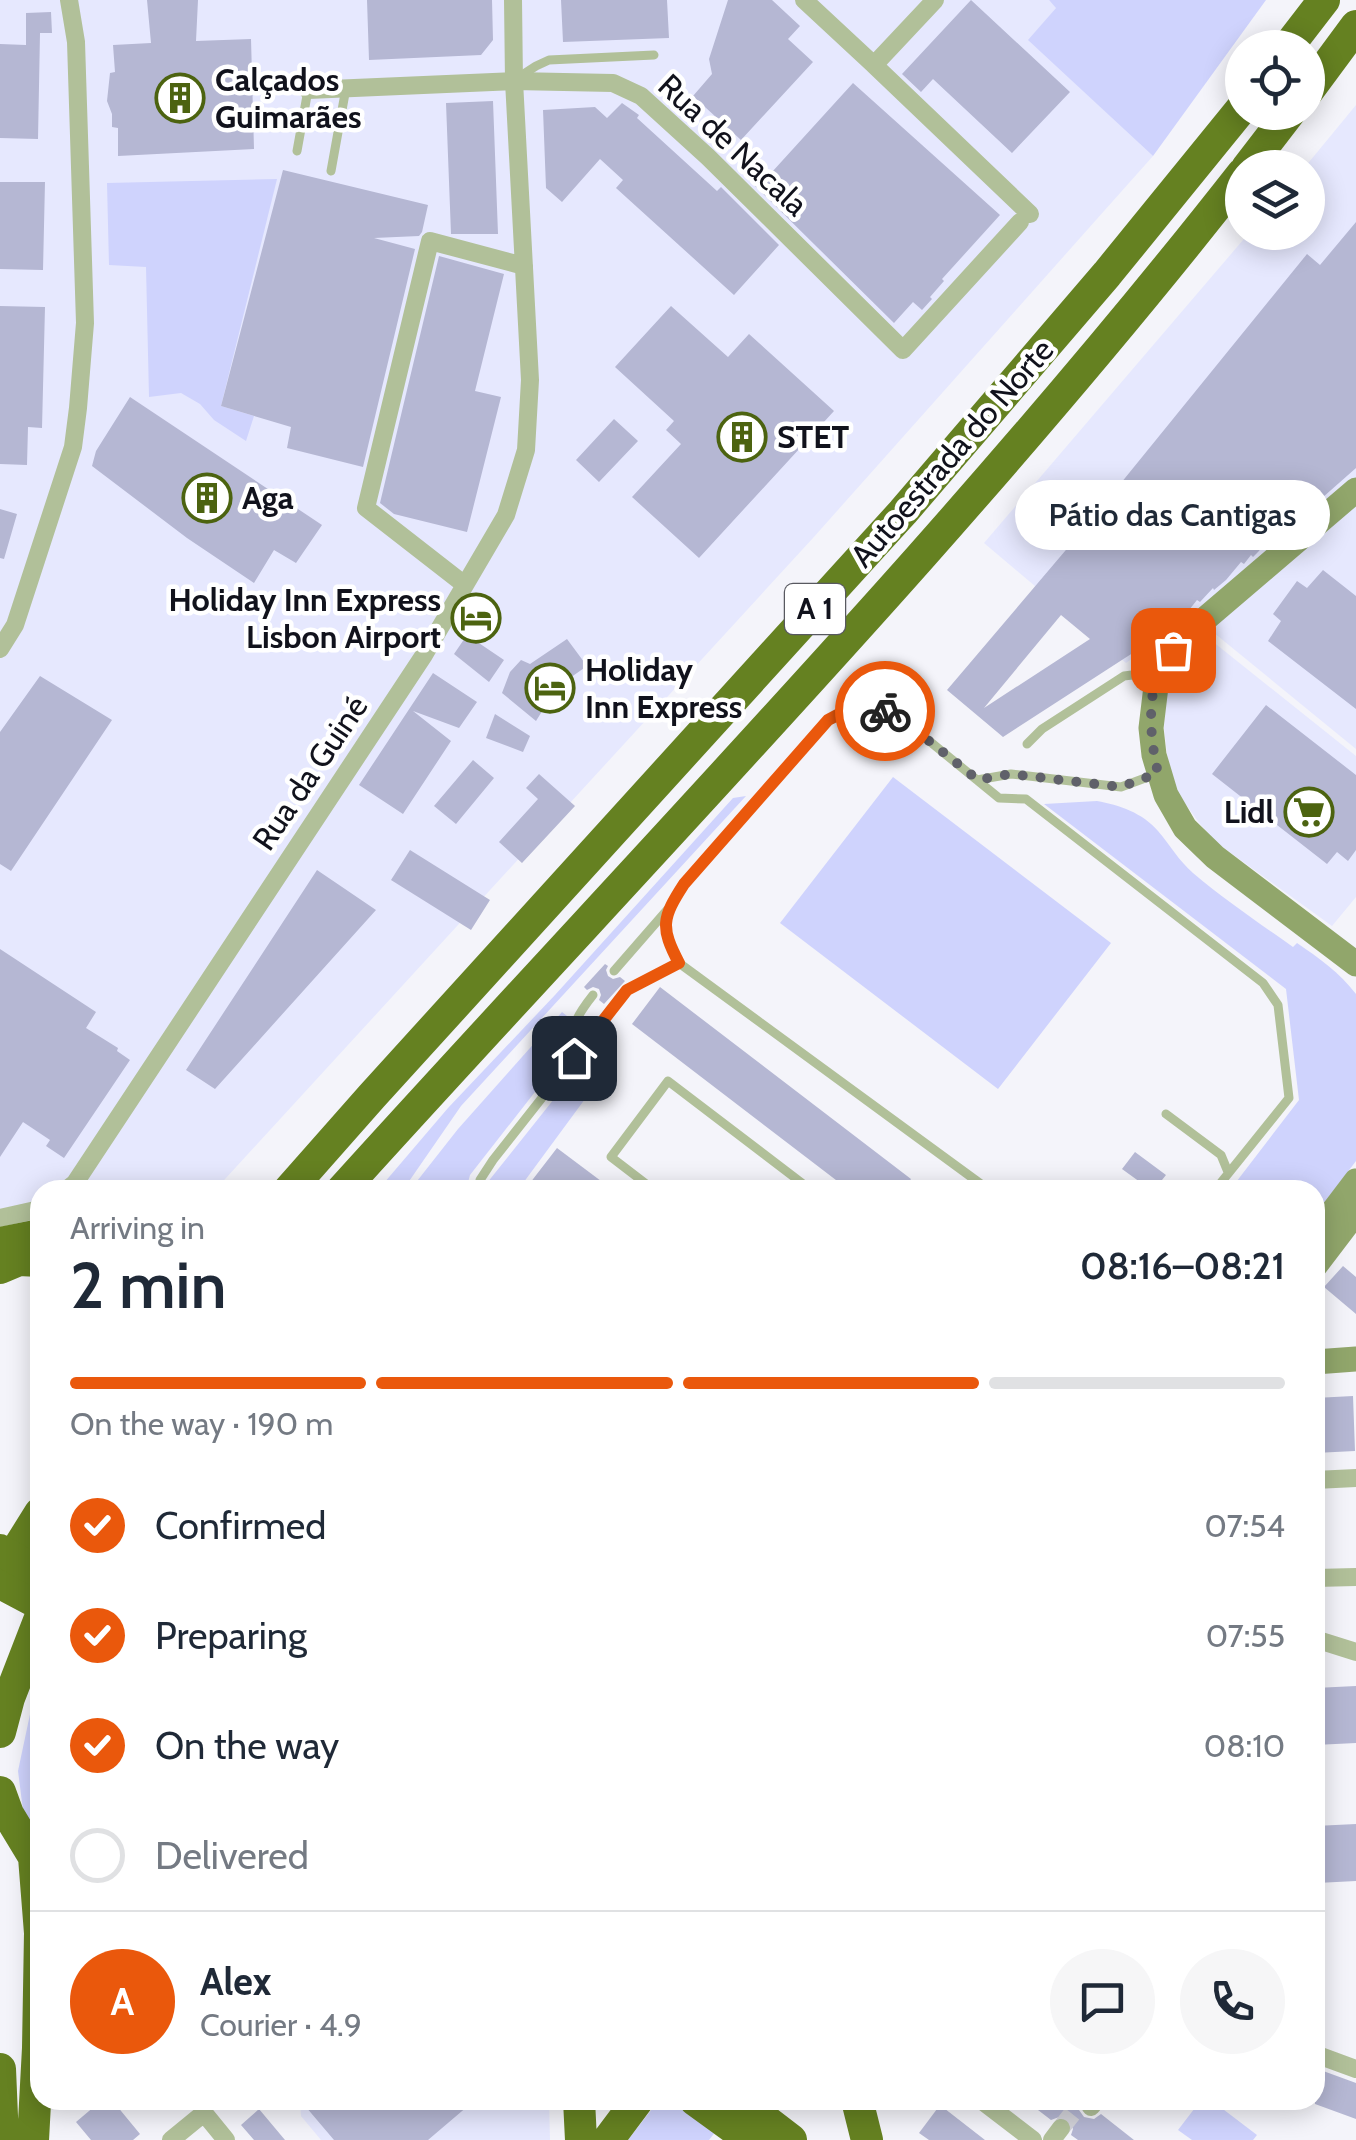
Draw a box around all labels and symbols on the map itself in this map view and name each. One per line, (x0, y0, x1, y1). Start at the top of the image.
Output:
place label: Calçados Guimarães (215, 60, 361, 136)
street label: Rua de Nacala (651, 66, 817, 224)
building icon: Calçados Guimarães (154, 72, 206, 124)
street label: Autoestrada do Norte (842, 331, 1061, 575)
building icon: STET (716, 411, 768, 463)
place label: STET (777, 417, 849, 456)
building icon: Aga (181, 472, 233, 524)
place label: Aga (242, 478, 294, 517)
callout: Pátio das Cantigas (1016, 480, 1330, 550)
place label: Holiday Inn Express Lisbon Airport (169, 580, 441, 656)
road number: A 1 (785, 584, 845, 634)
hotel icon: Holiday Inn Express Lisbon Airport (450, 592, 502, 644)
pin (1131, 608, 1216, 693)
place label: Holiday Inn Express (585, 650, 742, 726)
courier (835, 661, 935, 761)
hotel icon: Holiday Inn Express (524, 662, 576, 714)
street label: Rua da Guiné (244, 688, 375, 857)
supermarket icon: Lidl (1283, 786, 1335, 838)
place label: Lidl (1224, 792, 1274, 831)
pin (532, 1016, 617, 1101)

